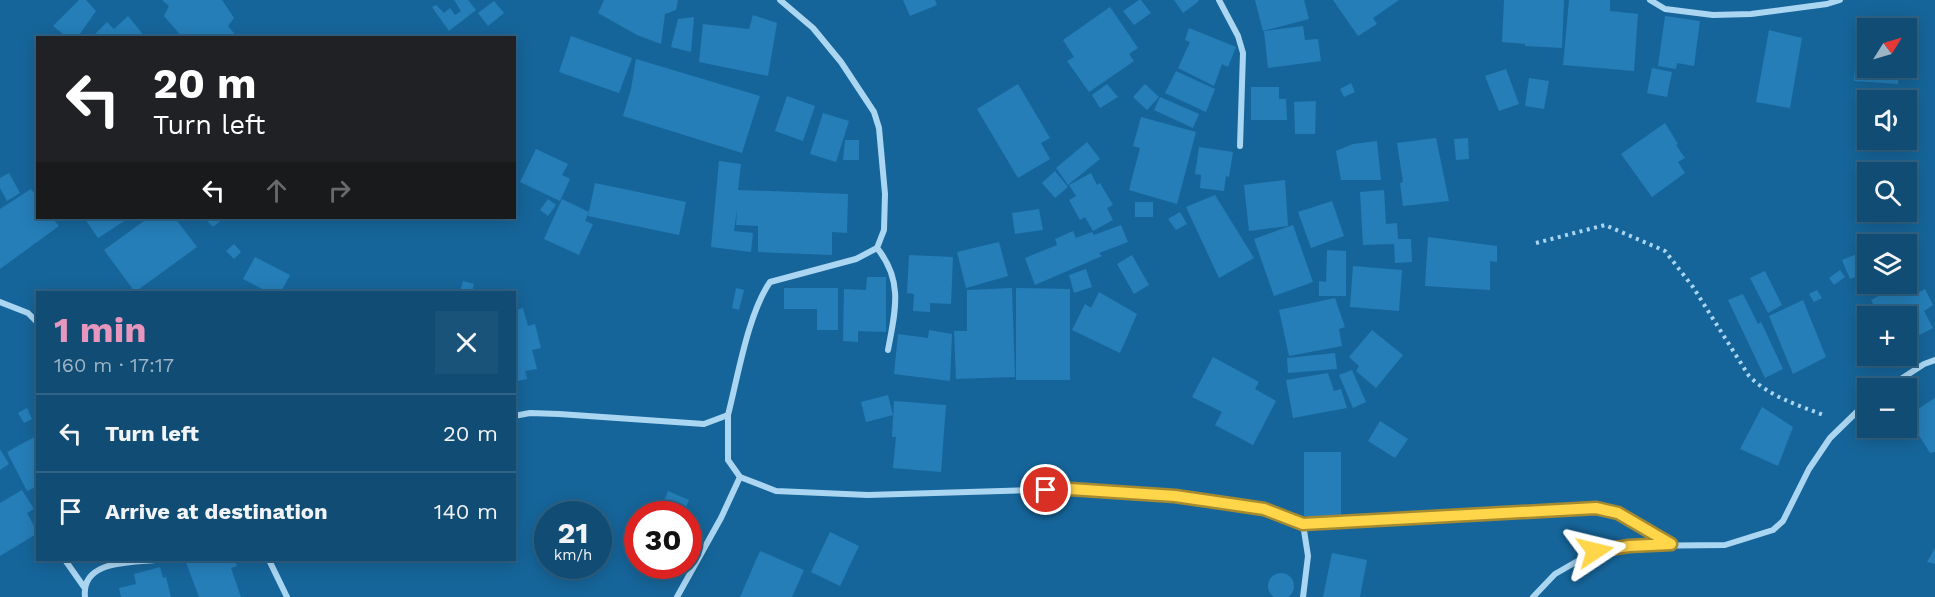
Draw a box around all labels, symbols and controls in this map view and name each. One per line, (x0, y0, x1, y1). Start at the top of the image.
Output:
north arrow (1857, 18, 1917, 78)
map controls (1857, 18, 1917, 438)
text: 20 m (153, 59, 257, 108)
icon: left (54, 60, 132, 138)
button: sound (1857, 90, 1917, 150)
text: Turn left (153, 109, 265, 141)
button: search (1857, 162, 1917, 222)
icon: left (197, 174, 230, 207)
icon: ahead (260, 174, 293, 207)
icon: right (323, 174, 356, 207)
button: layers (1857, 234, 1917, 294)
button: + (1857, 306, 1917, 366)
text: 1 min (54, 309, 146, 351)
button: close (435, 311, 498, 374)
text: 160 m · 17:17 (54, 353, 174, 377)
button: − (1857, 378, 1917, 438)
icon: left (54, 417, 87, 450)
text: Turn left (105, 421, 199, 446)
text: 20 m (443, 421, 498, 446)
pin (1020, 464, 1071, 515)
icon: arrive (1029, 473, 1062, 506)
icon: arrive (54, 495, 87, 528)
text: Arrive at destination (105, 499, 328, 524)
text: 140 m (434, 499, 498, 524)
speed limit sign: 30 (624, 501, 702, 579)
text: 21 (558, 515, 588, 550)
position arrow (1563, 519, 1627, 583)
text: km/h (554, 546, 592, 564)

